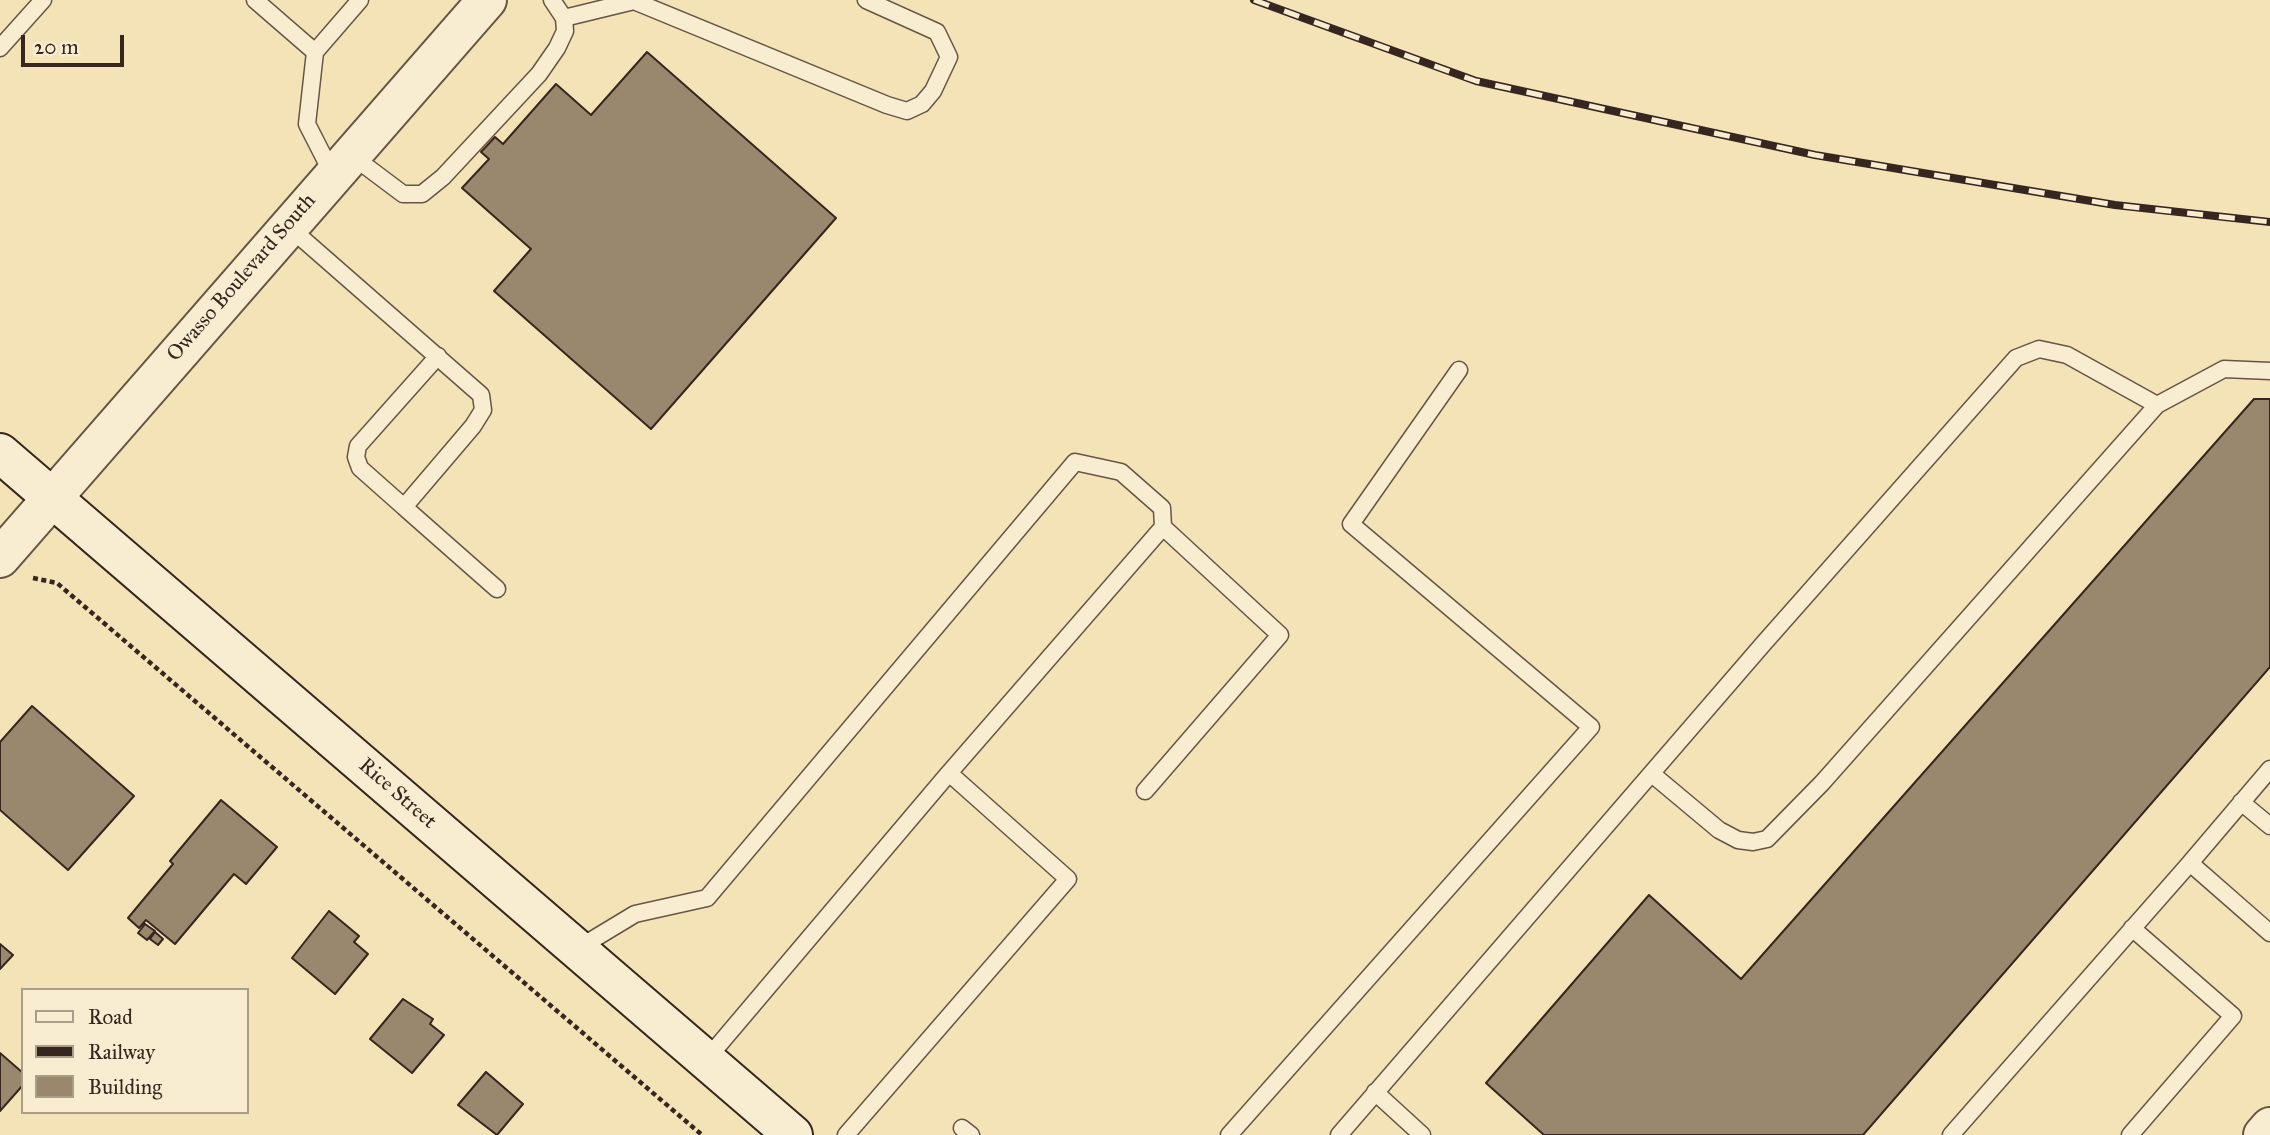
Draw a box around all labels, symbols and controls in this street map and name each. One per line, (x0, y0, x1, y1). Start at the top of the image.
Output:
scale bar (24, 21, 128, 65)
text: 20 m (34, 34, 79, 60)
street label: Owasso Boulevard South (162, 189, 322, 367)
street label: Rice Street (353, 753, 441, 835)
legend (21, 988, 248, 1114)
text: Road (88, 1004, 133, 1030)
text: Railway (88, 1039, 155, 1065)
text: Building (88, 1074, 162, 1100)

